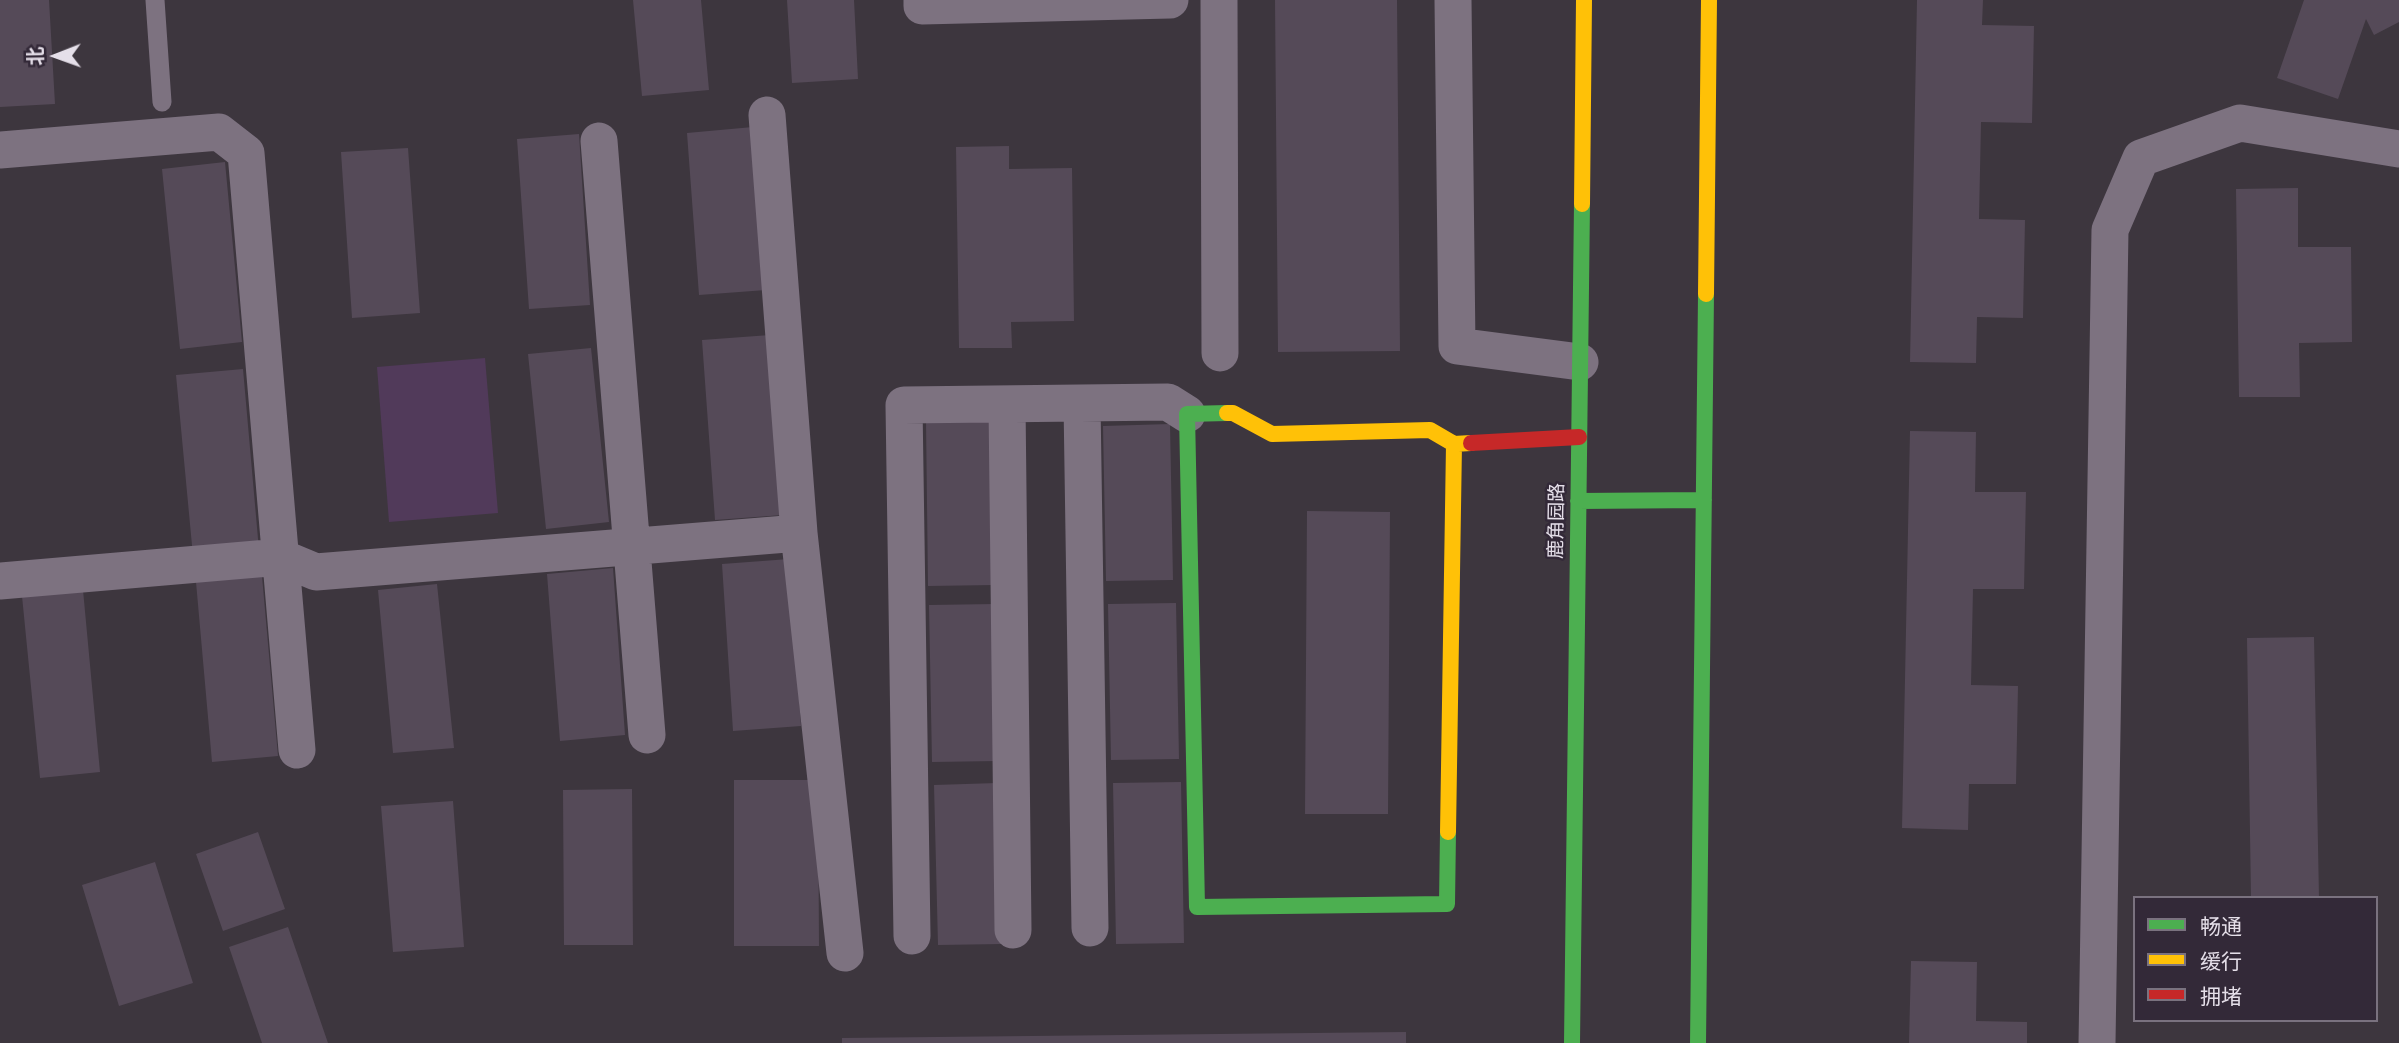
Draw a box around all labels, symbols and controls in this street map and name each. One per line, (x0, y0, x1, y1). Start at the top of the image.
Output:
north arrow (21, 21, 91, 91)
text: 北 (23, 47, 47, 66)
street label: 鹿角园路 (1545, 483, 1569, 559)
legend (2133, 896, 2378, 1022)
text: 畅通 (2200, 913, 2242, 940)
text: 缓行 (2200, 948, 2242, 975)
text: 拥堵 (2200, 983, 2242, 1010)

